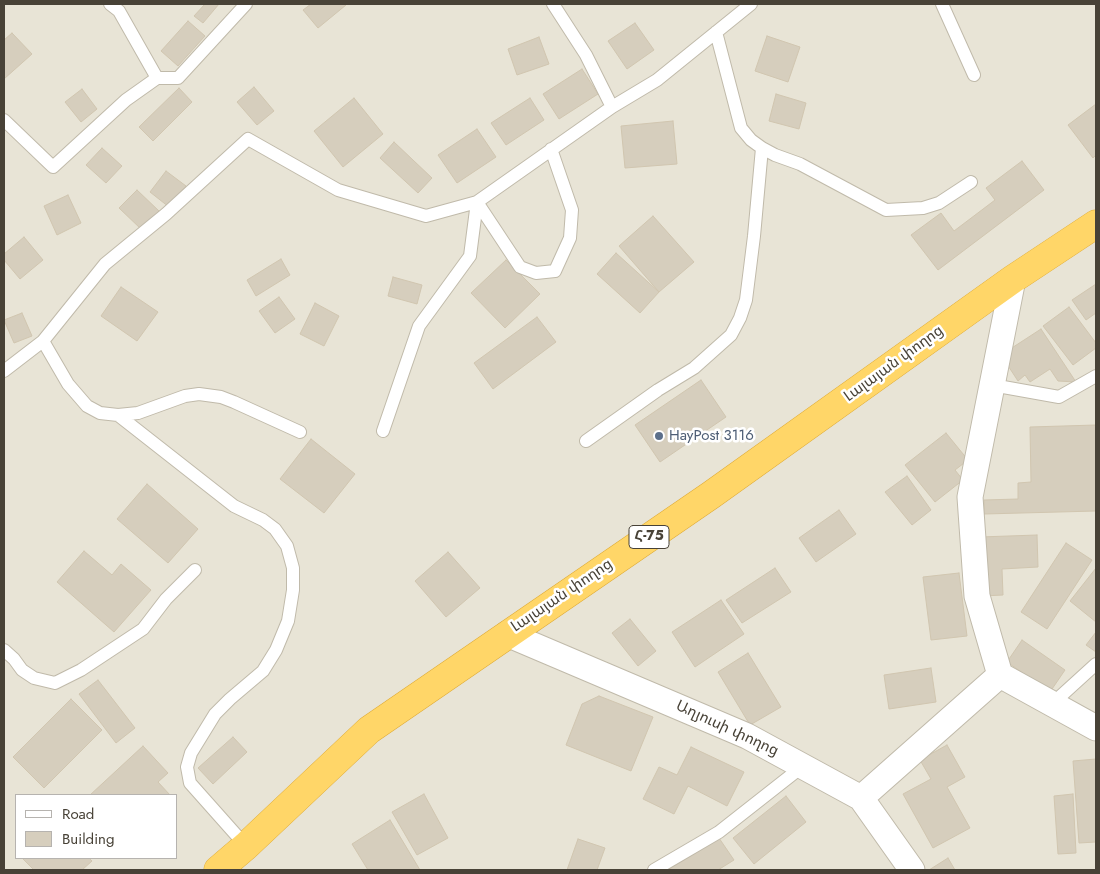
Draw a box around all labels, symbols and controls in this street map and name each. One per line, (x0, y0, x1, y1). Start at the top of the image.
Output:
street label: Լալայան փողոց (841, 322, 947, 406)
place label: HayPost 3116 (669, 427, 754, 445)
marker: HayPost 3116 (653, 430, 665, 442)
road number: Հ-75 (629, 526, 669, 548)
street label: Լալայան փողոց (508, 555, 616, 637)
street label: Աղյուսի փողոց (673, 697, 781, 761)
legend (15, 794, 178, 859)
text: Road (62, 803, 94, 825)
text: Building (62, 828, 114, 850)

